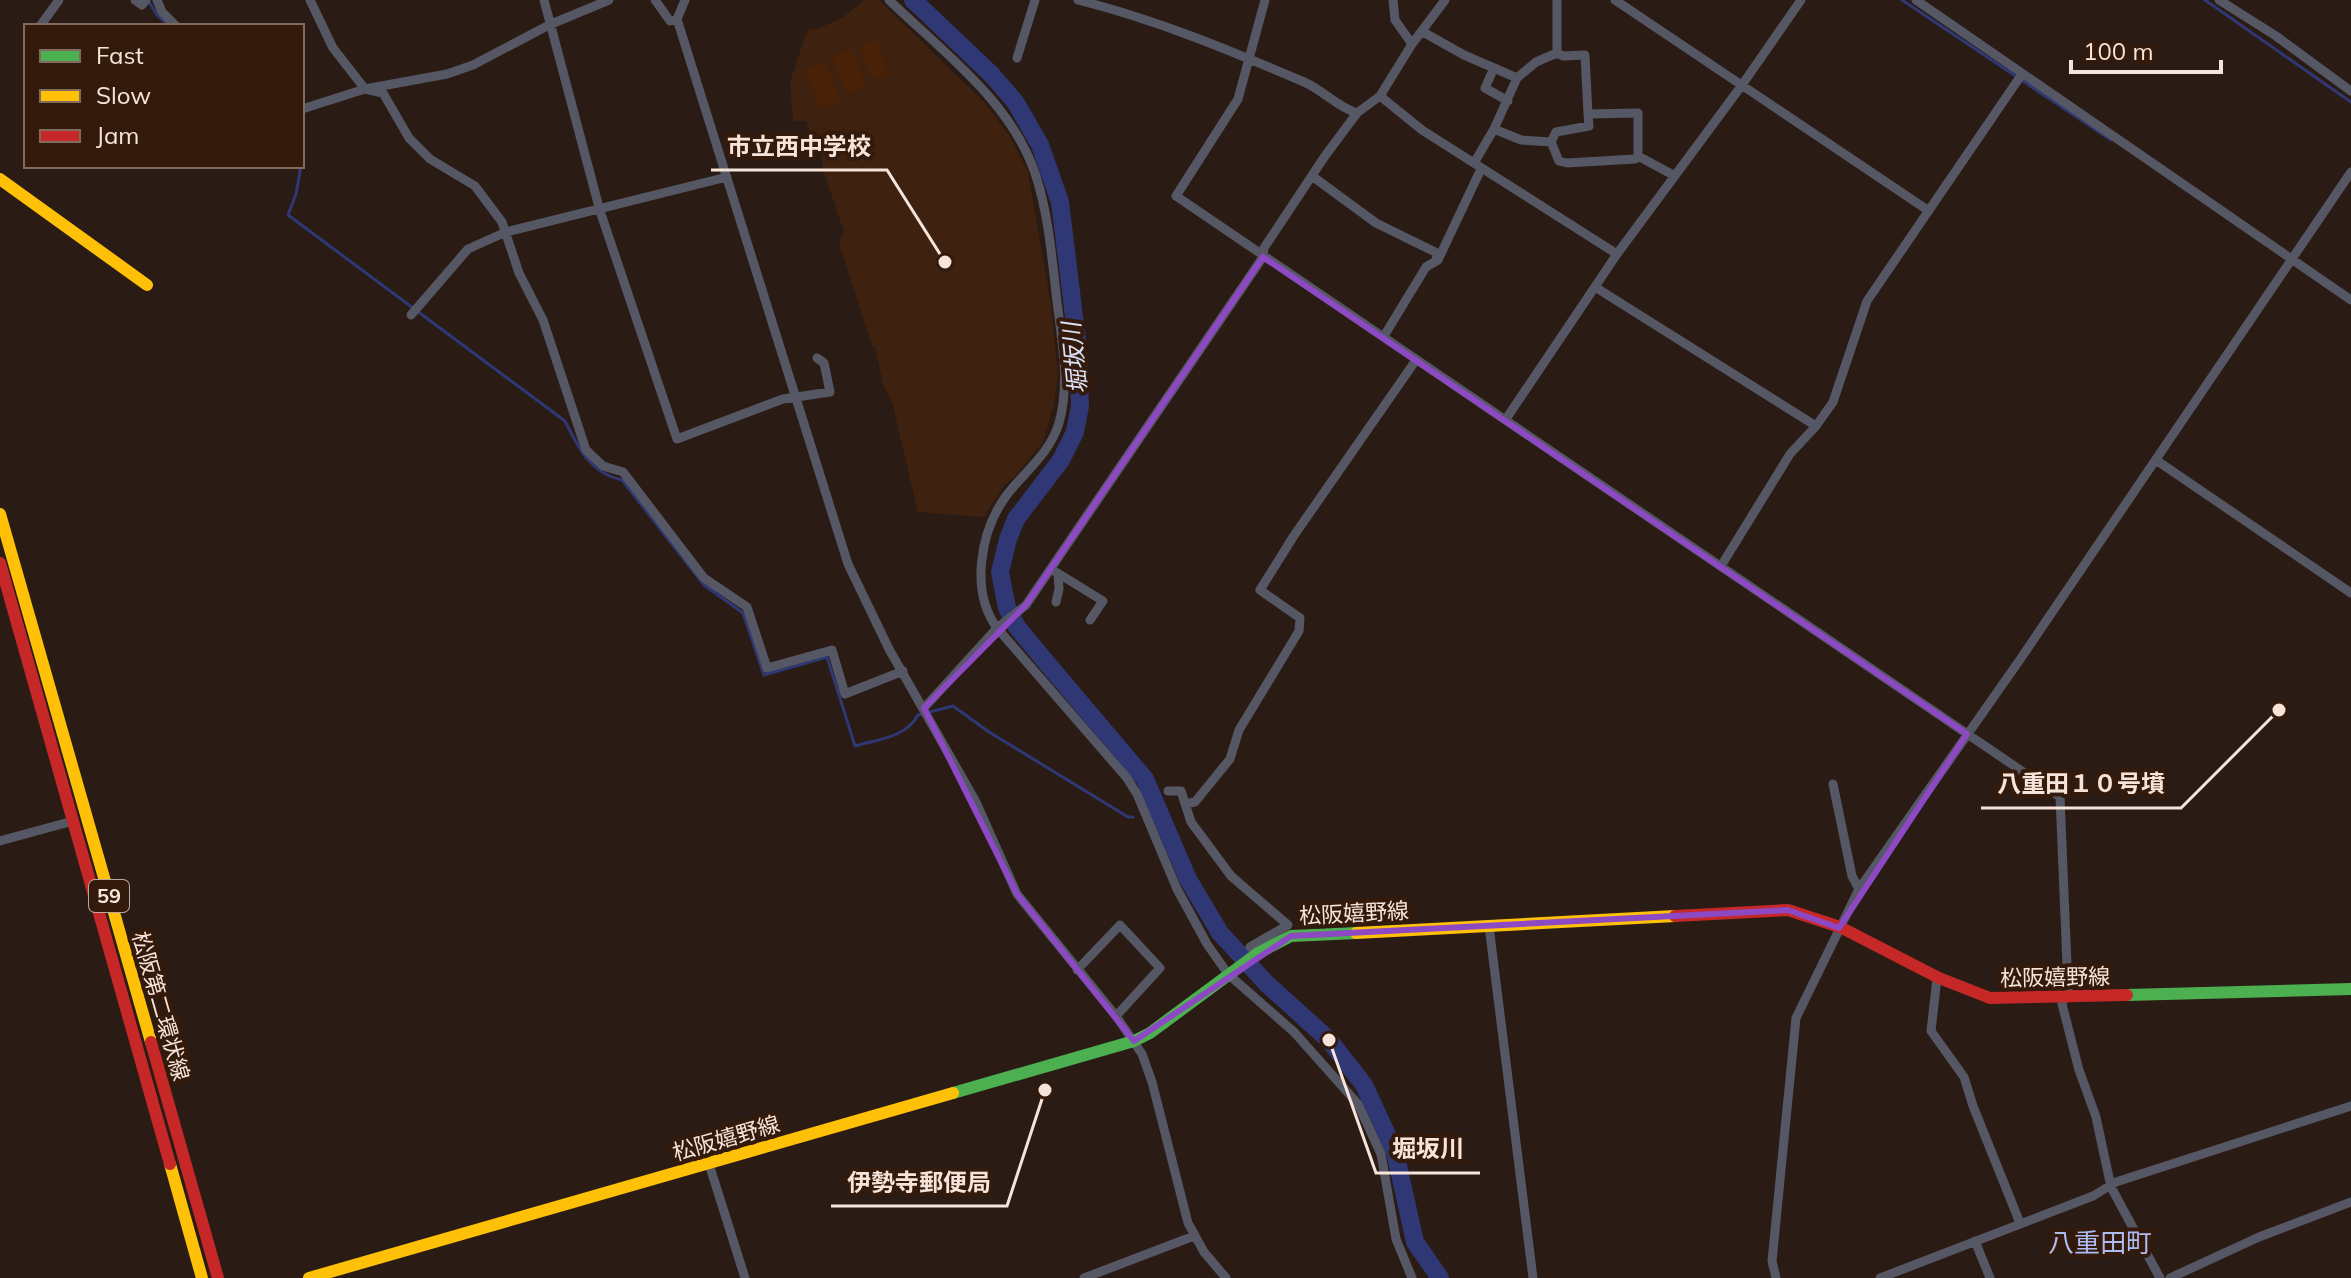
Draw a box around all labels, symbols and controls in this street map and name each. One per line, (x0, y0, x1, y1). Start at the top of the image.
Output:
legend (24, 24, 304, 168)
scale bar (2071, 24, 2221, 74)
text: 100 m (2083, 36, 2154, 66)
text: Fast (96, 40, 144, 70)
text: Slow (96, 80, 151, 110)
text: Jam (96, 120, 139, 150)
callout: 市立西中学校 (711, 122, 887, 170)
text: 市立西中学校 (727, 131, 871, 161)
water label: 堀坂川 (1055, 318, 1093, 395)
callout: 八重田１０号墳 (1981, 760, 2181, 808)
text: 八重田１０号墳 (1997, 768, 2165, 798)
road number: 59 (89, 880, 129, 912)
street label: 松阪嬉野線 (1298, 896, 1410, 930)
street label: 松阪第二環状線 (126, 928, 196, 1084)
street label: 松阪嬉野線 (2000, 962, 2110, 992)
street label: 松阪嬉野線 (669, 1109, 783, 1167)
callout: 堀坂川 (1376, 1125, 1480, 1173)
text: 堀坂川 (1392, 1133, 1464, 1163)
callout: 伊勢寺郵便局 (831, 1158, 1007, 1206)
text: 伊勢寺郵便局 (847, 1167, 991, 1197)
district label: 八重田町 (2048, 1226, 2152, 1259)

